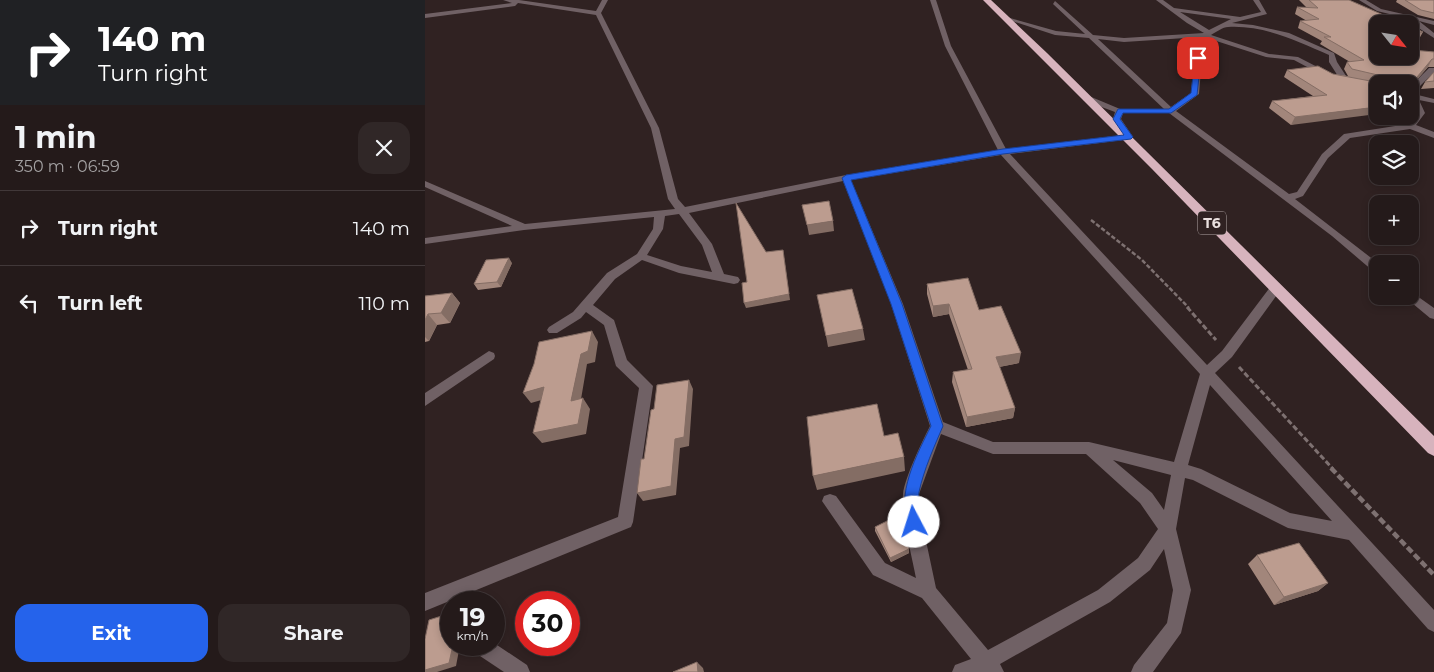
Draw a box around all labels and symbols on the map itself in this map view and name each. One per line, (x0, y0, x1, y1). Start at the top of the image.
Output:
north arrow (1369, 15, 1419, 65)
pin (1177, 37, 1219, 79)
road number: T6 (1198, 212, 1226, 234)
position arrow (887, 495, 939, 547)
speed limit sign: 30 (515, 591, 580, 656)

